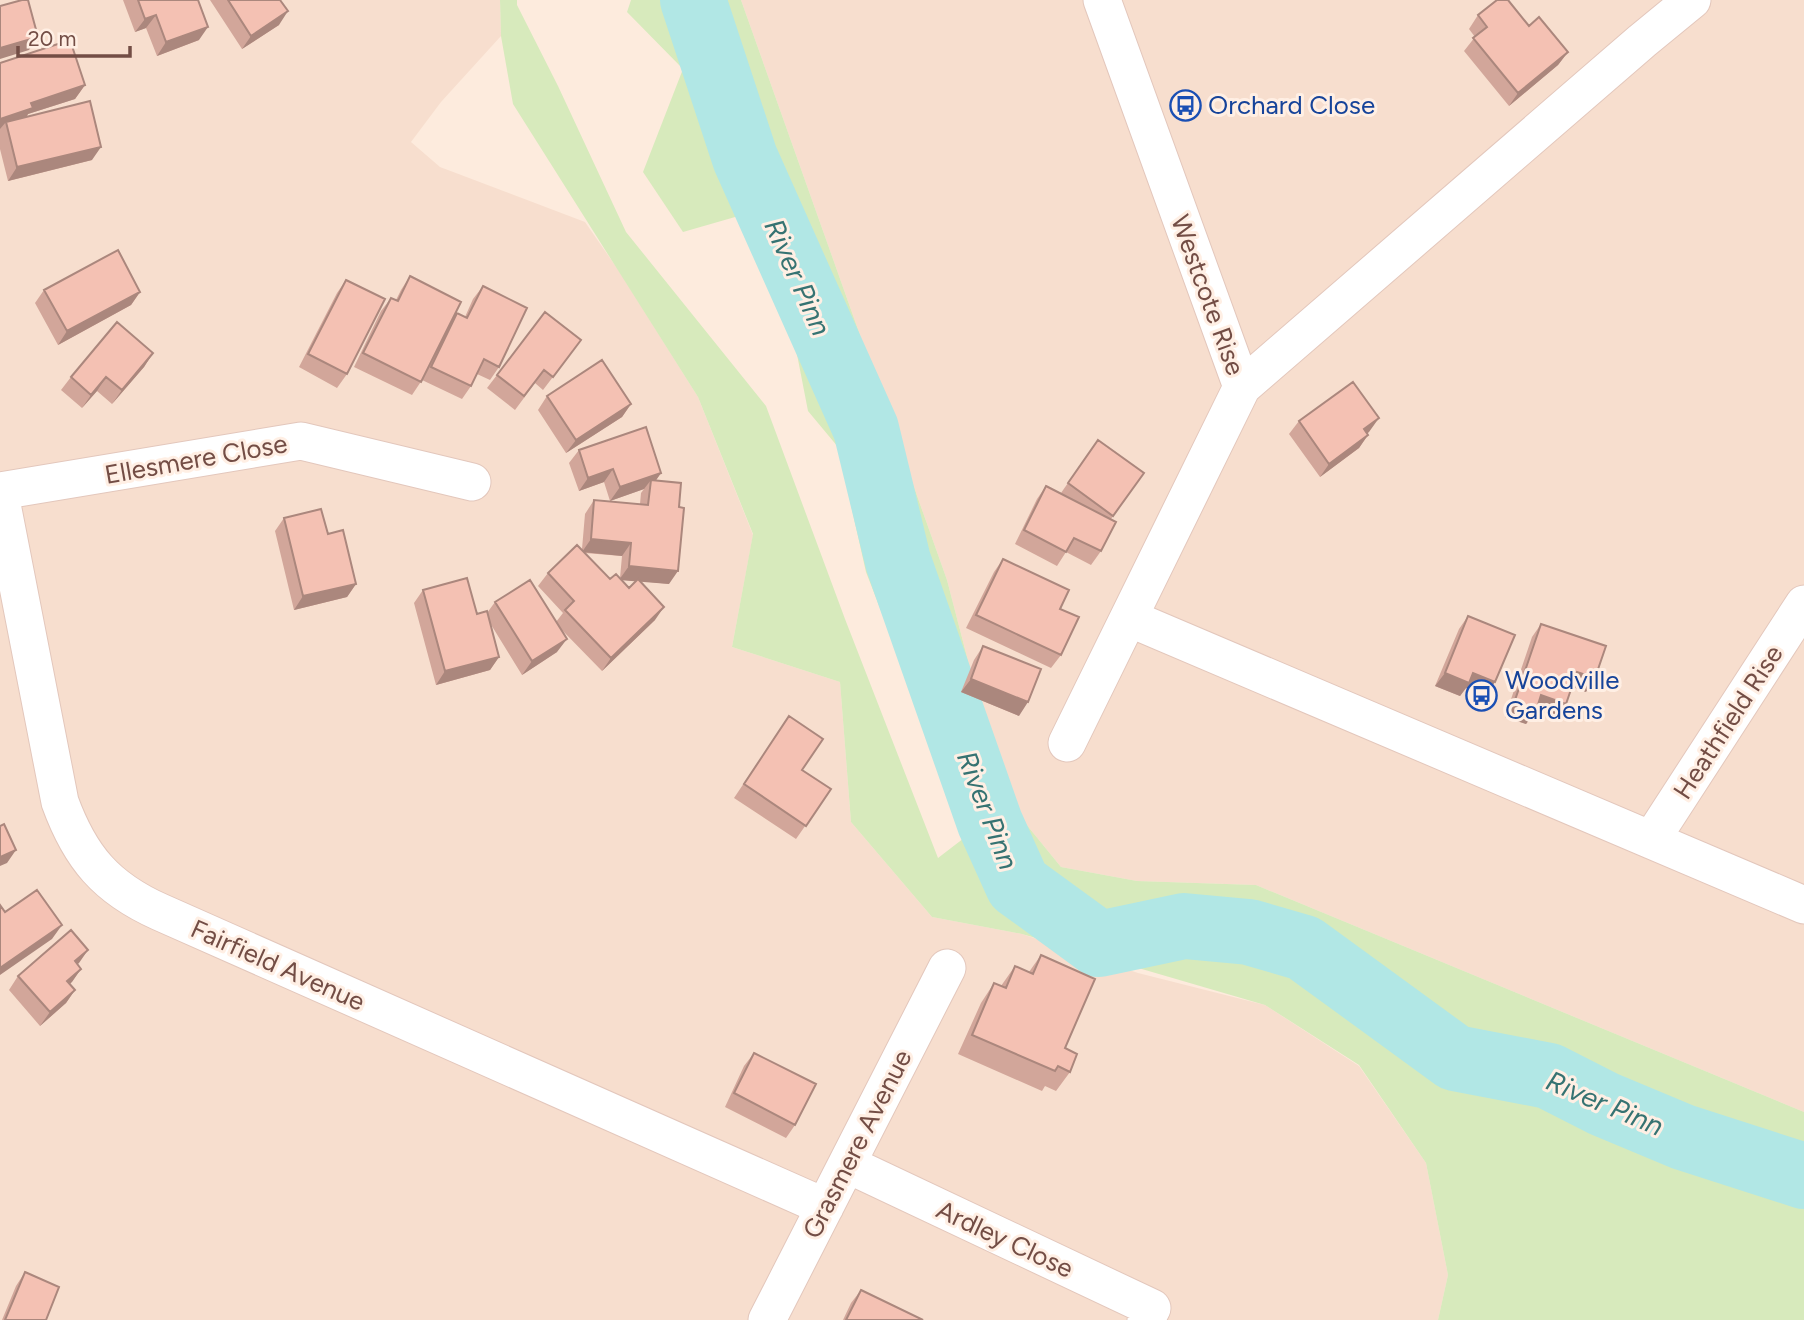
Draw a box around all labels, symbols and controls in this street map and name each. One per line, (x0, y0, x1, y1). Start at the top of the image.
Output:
scale bar (18, 14, 130, 58)
text: 20 m (28, 26, 76, 51)
bus stop icon: Orchard Close (1168, 88, 1202, 122)
place label: Orchard Close (1208, 89, 1375, 121)
street label: Westcote Rise (1164, 211, 1252, 379)
water label: River Pinn (757, 213, 839, 341)
street label: Ellesmere Close (102, 427, 290, 491)
street label: Heathfield Rise (1666, 639, 1790, 805)
place label: Woodville Gardens (1505, 664, 1620, 726)
bus stop icon: Woodville Gardens (1465, 678, 1499, 712)
water label: River Pinn (950, 746, 1026, 874)
street label: Fairfield Avenue (186, 912, 370, 1018)
street label: Grasmere Avenue (796, 1044, 918, 1244)
water label: River Pinn (1541, 1063, 1669, 1143)
street label: Ardley Close (932, 1193, 1078, 1285)

